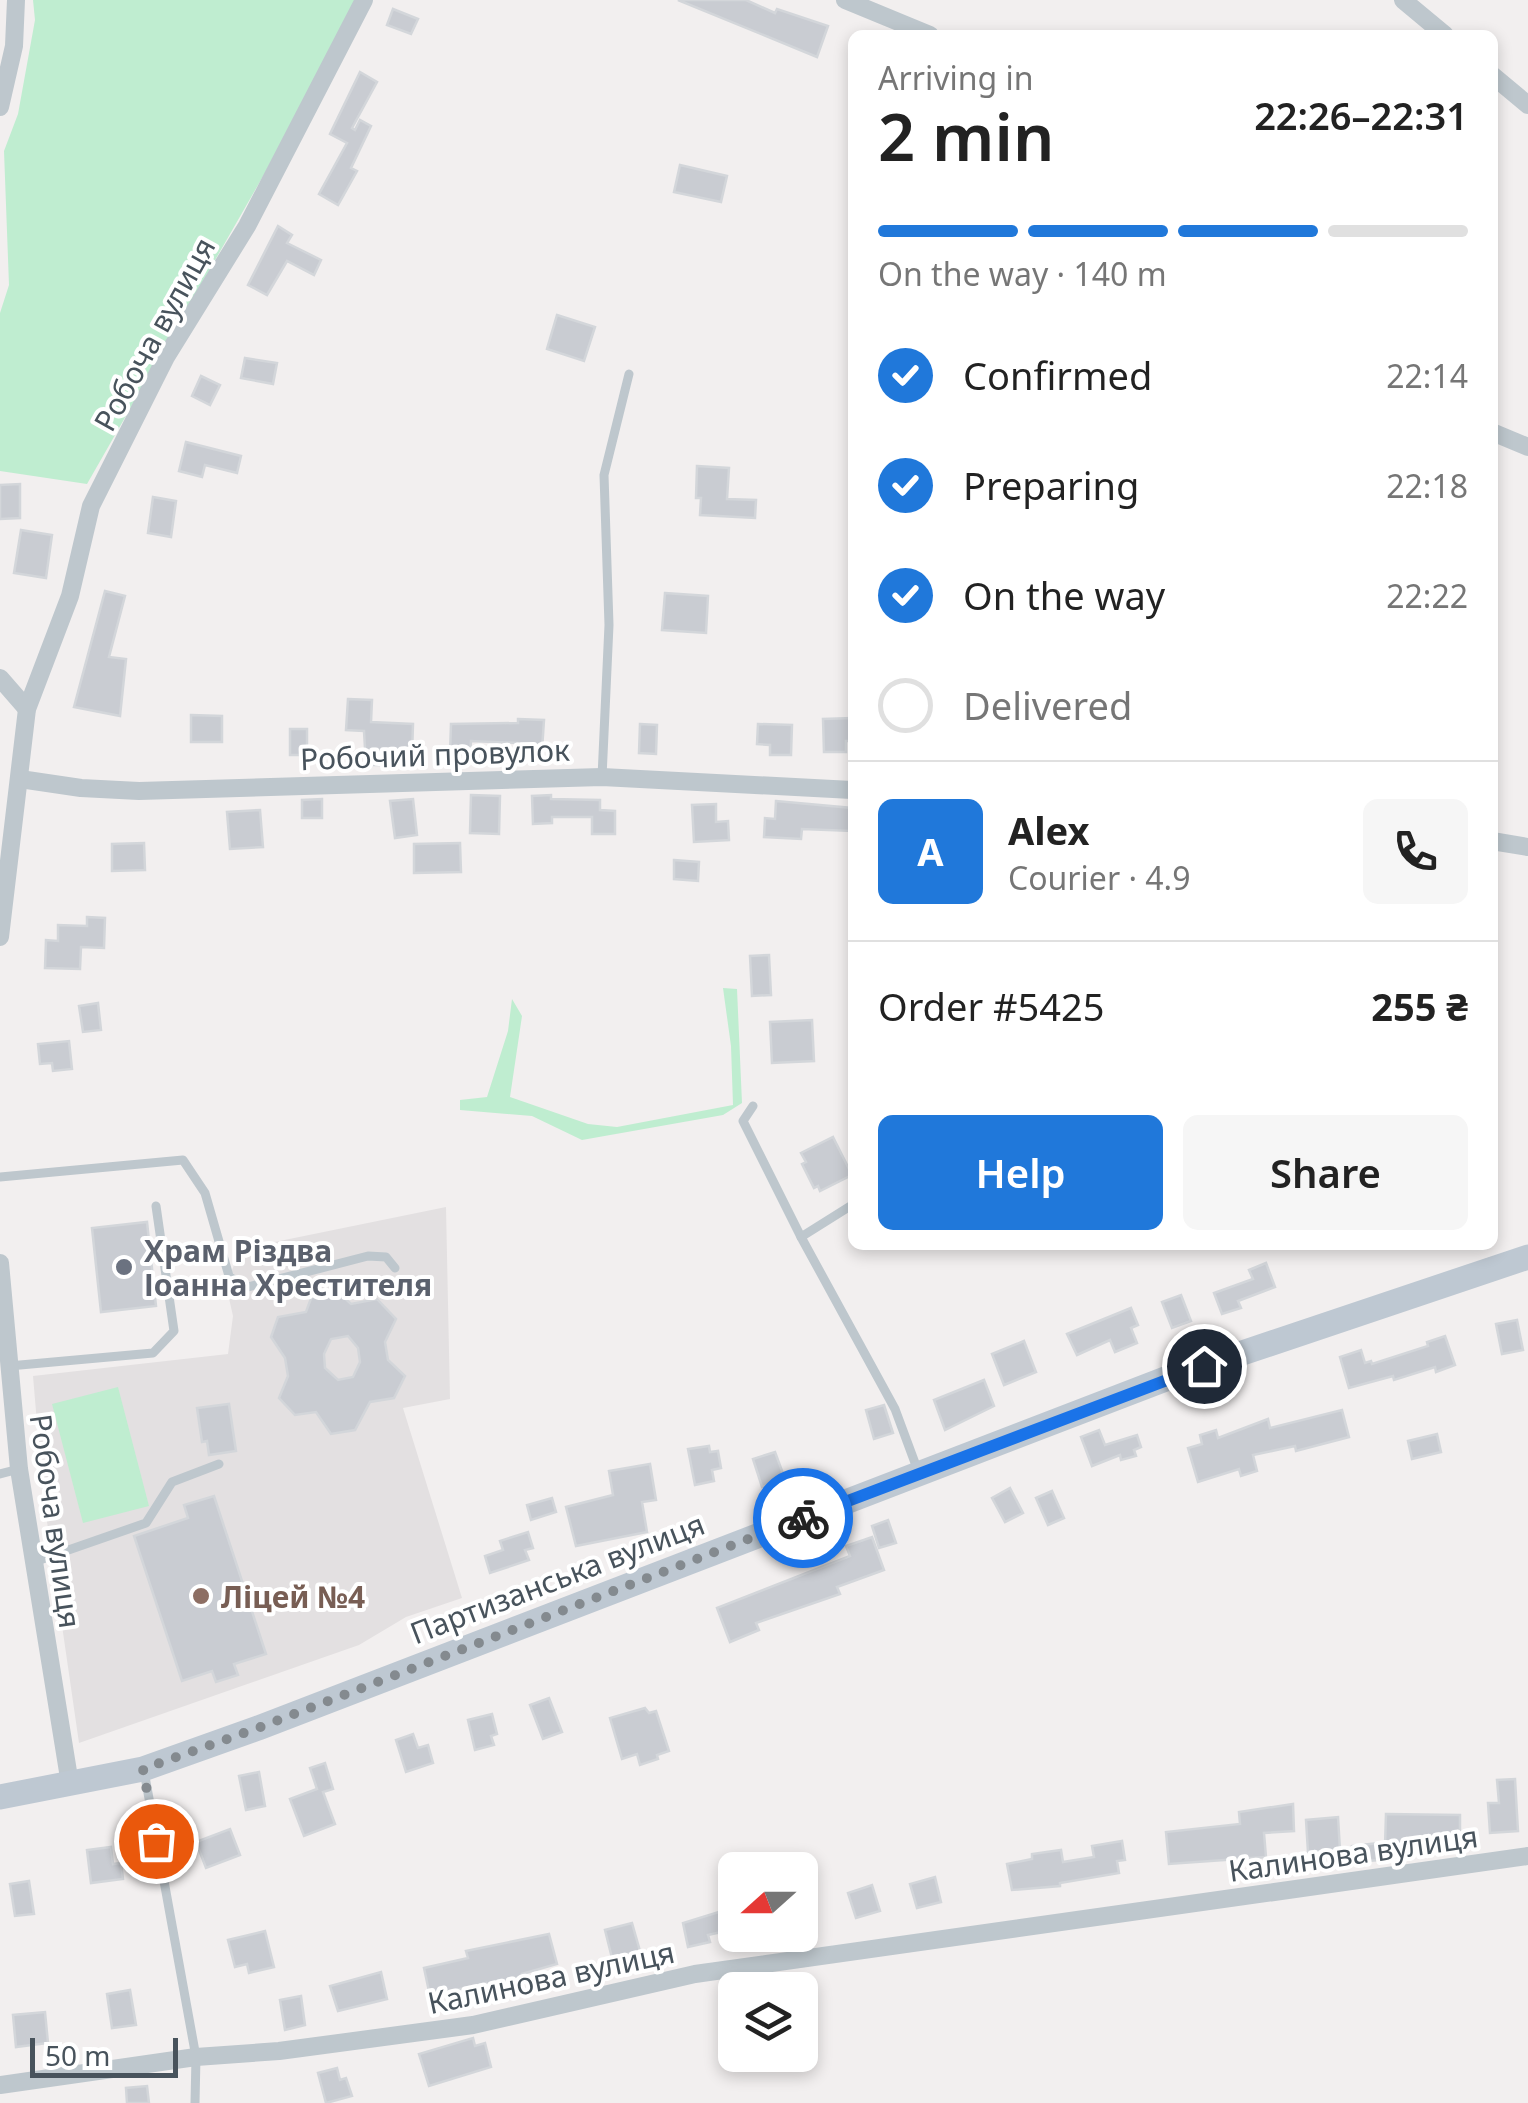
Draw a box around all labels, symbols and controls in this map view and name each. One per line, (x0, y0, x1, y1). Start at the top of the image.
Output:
text: Arriving in (878, 56, 1033, 99)
text: 22:26–22:31 (1254, 89, 1468, 141)
text: 2 min (878, 92, 1054, 180)
street label: Робоча вулиця (84, 230, 224, 438)
text: On the way · 140 m (878, 252, 1167, 295)
icon: check (878, 348, 933, 403)
text: Confirmed (963, 349, 1152, 401)
text: 22:14 (1386, 354, 1468, 397)
icon: check (878, 458, 933, 513)
text: Preparing (963, 459, 1139, 511)
text: 22:18 (1386, 464, 1468, 507)
icon: check (878, 568, 933, 623)
text: On the way (963, 569, 1165, 621)
text: 22:22 (1386, 574, 1468, 617)
text: Delivered (963, 679, 1132, 731)
street label: Робочий провулок (299, 729, 571, 779)
button: phone (1363, 799, 1468, 904)
text: Alex (1008, 804, 1090, 856)
text: A (917, 825, 944, 877)
text: Courier · 4.9 (1008, 856, 1191, 899)
text: Order #5425 (878, 980, 1104, 1032)
text: 255 ₴ (1371, 980, 1468, 1032)
button: Help (878, 1115, 1163, 1230)
button: Share (1183, 1115, 1468, 1230)
place label: Храм Різдва Іоанна Хрестителя (144, 1230, 432, 1305)
marker: Храм Різдва Іоанна Хрестителя (113, 1256, 135, 1278)
pin (1162, 1324, 1247, 1409)
icon: home (1177, 1339, 1232, 1394)
street label: Робоча вулиця (21, 1411, 91, 1631)
courier (753, 1468, 853, 1568)
icon: bike (776, 1491, 831, 1546)
street label: Партизанська вулиця (404, 1503, 710, 1653)
place label: Ліцей №4 (221, 1576, 365, 1617)
marker: Ліцей №4 (190, 1585, 212, 1607)
pin (114, 1799, 199, 1884)
icon: bag (129, 1814, 184, 1869)
street label: Калинова вулиця (1226, 1815, 1480, 1891)
north arrow (718, 1852, 818, 1952)
map controls (718, 1852, 818, 2072)
street label: Калинова вулиця (424, 1931, 678, 2023)
button: layers (718, 1972, 818, 2072)
scale bar (30, 2033, 178, 2078)
text: 50 m (45, 2036, 111, 2074)

